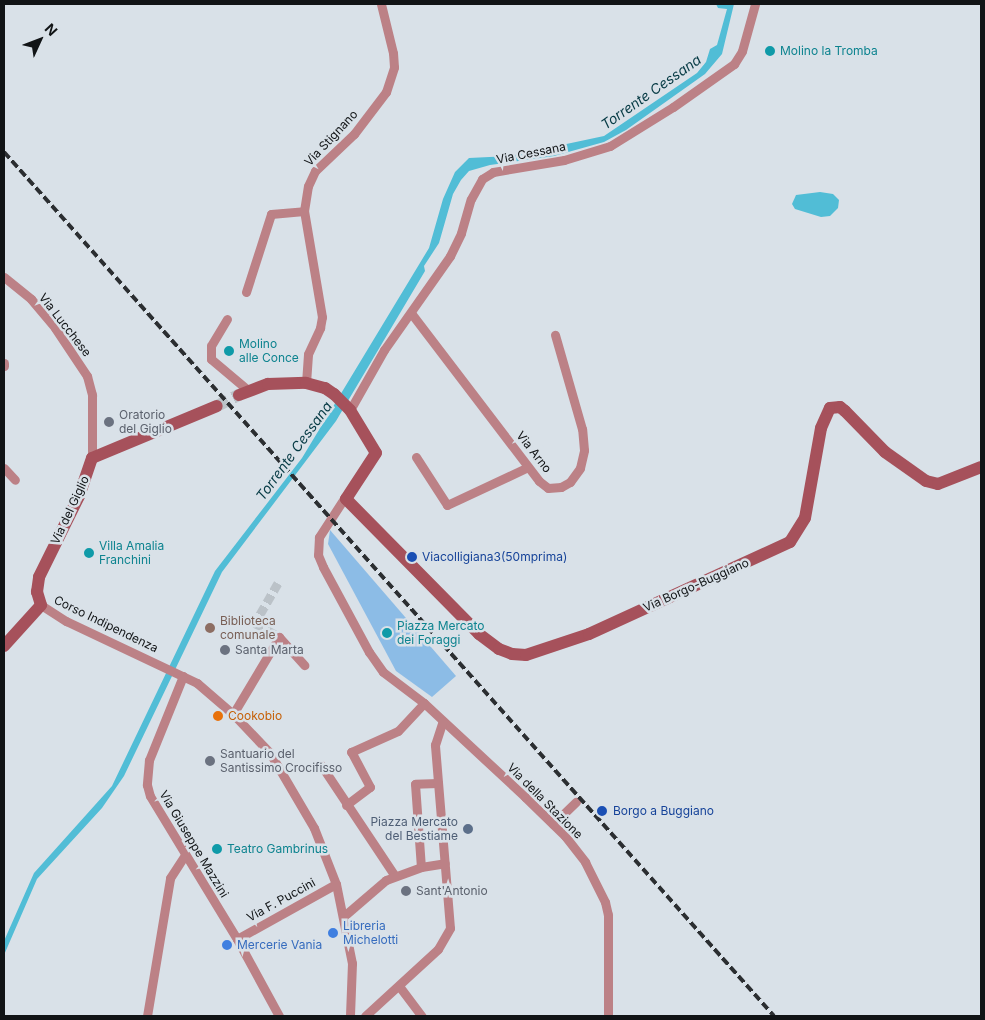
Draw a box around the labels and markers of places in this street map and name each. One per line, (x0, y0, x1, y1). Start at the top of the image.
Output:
place label: Molino la Tromba (780, 44, 878, 58)
marker: Molino la Tromba (764, 45, 776, 57)
place label: Molino alle Conce (239, 337, 299, 365)
marker: Molino alle Conce (223, 345, 235, 357)
place label: Oratorio del Giglio (119, 408, 172, 436)
marker: Oratorio del Giglio (103, 416, 115, 428)
place label: Villa Amalia Franchini (99, 539, 164, 567)
marker: Villa Amalia Franchini (83, 547, 95, 559)
place label: Viacolligiana3(50mprima) (422, 550, 567, 564)
marker: Viacolligiana3(50mprima) (406, 551, 418, 563)
place label: Biblioteca comunale (220, 614, 276, 642)
place label: Piazza Mercato dei Foraggi (397, 619, 485, 647)
marker: Biblioteca comunale (204, 622, 216, 634)
marker: Piazza Mercato dei Foraggi (381, 627, 393, 639)
place label: Santa Marta (235, 643, 304, 657)
marker: Santa Marta (219, 644, 231, 656)
place label: Cookobio (228, 709, 282, 723)
marker: Cookobio (212, 710, 224, 722)
place label: Santuario del Santissimo Crocifisso (220, 747, 342, 775)
marker: Santuario del Santissimo Crocifisso (204, 755, 216, 767)
marker: Borgo a Buggiano (595, 804, 609, 818)
place label: Borgo a Buggiano (613, 804, 714, 818)
place label: Piazza Mercato del Bestiame (370, 815, 458, 843)
marker: Piazza Mercato del Bestiame (462, 823, 474, 835)
place label: Teatro Gambrinus (227, 842, 328, 856)
marker: Teatro Gambrinus (211, 843, 223, 855)
place label: Sant'Antonio (416, 884, 488, 898)
marker: Sant'Antonio (400, 885, 412, 897)
place label: Libreria Michelotti (343, 919, 398, 947)
marker: Libreria Michelotti (327, 927, 339, 939)
place label: Mercerie Vania (237, 938, 322, 952)
marker: Mercerie Vania (221, 939, 233, 951)

